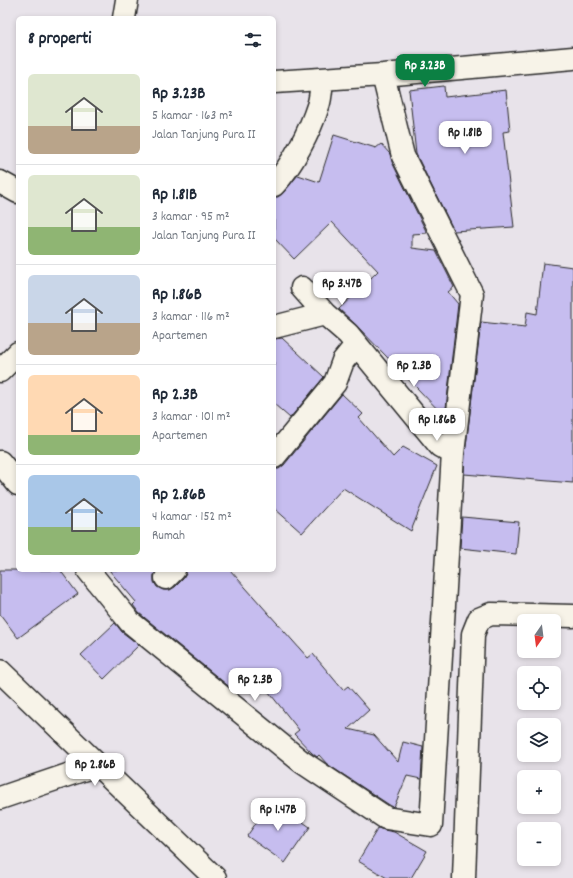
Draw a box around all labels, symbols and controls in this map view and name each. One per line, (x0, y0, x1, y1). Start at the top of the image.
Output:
text: 8 properti (28, 28, 91, 52)
icon: filters (242, 29, 264, 51)
pin: Rp 3.23B (384, 54, 466, 88)
text: Rp 3.23B (405, 57, 445, 76)
text: Rp 3.23B (152, 83, 205, 107)
icon: home (60, 90, 108, 138)
text: 5 kamar · 163 m² (152, 107, 233, 126)
pin: Rp 1.81B (424, 121, 506, 155)
text: Rp 1.81B (448, 124, 482, 143)
text: Jalan Tanjung Pura II (152, 126, 255, 145)
text: Rp 1.81B (152, 184, 197, 208)
icon: home (60, 191, 108, 239)
text: 3 kamar · 95 m² (152, 208, 230, 227)
text: Jalan Tanjung Pura II (152, 227, 255, 246)
pin: Rp 3.47B (301, 272, 383, 306)
text: Rp 3.47B (322, 275, 362, 294)
text: Rp 1.86B (152, 284, 202, 308)
icon: home (60, 291, 108, 339)
text: 3 kamar · 116 m² (152, 308, 230, 327)
text: Apartemen (152, 327, 207, 346)
pin: Rp 2.3B (377, 354, 451, 388)
text: Rp 2.3B (396, 357, 432, 376)
text: Rp 2.3B (152, 384, 198, 408)
icon: home (60, 391, 108, 439)
text: 3 kamar · 101 m² (152, 408, 230, 427)
pin: Rp 1.86B (396, 408, 478, 442)
text: Rp 1.86B (418, 411, 456, 430)
text: Apartemen (152, 427, 207, 446)
text: Rp 2.86B (152, 484, 205, 508)
icon: home (60, 491, 108, 539)
text: 4 kamar · 152 m² (152, 508, 232, 527)
text: Rumah (152, 527, 185, 546)
north arrow (517, 614, 561, 658)
map controls (517, 614, 561, 866)
button: locate (517, 666, 561, 710)
pin: Rp 2.3B (218, 668, 292, 702)
text: Rp 2.3B (237, 671, 273, 690)
button: layers (517, 718, 561, 762)
pin: Rp 2.86B (54, 753, 136, 787)
text: Rp 2.86B (75, 756, 115, 775)
button: + (517, 770, 561, 814)
pin: Rp 1.47B (237, 798, 319, 832)
text: Rp 1.47B (260, 801, 296, 820)
button: − (517, 822, 561, 866)

